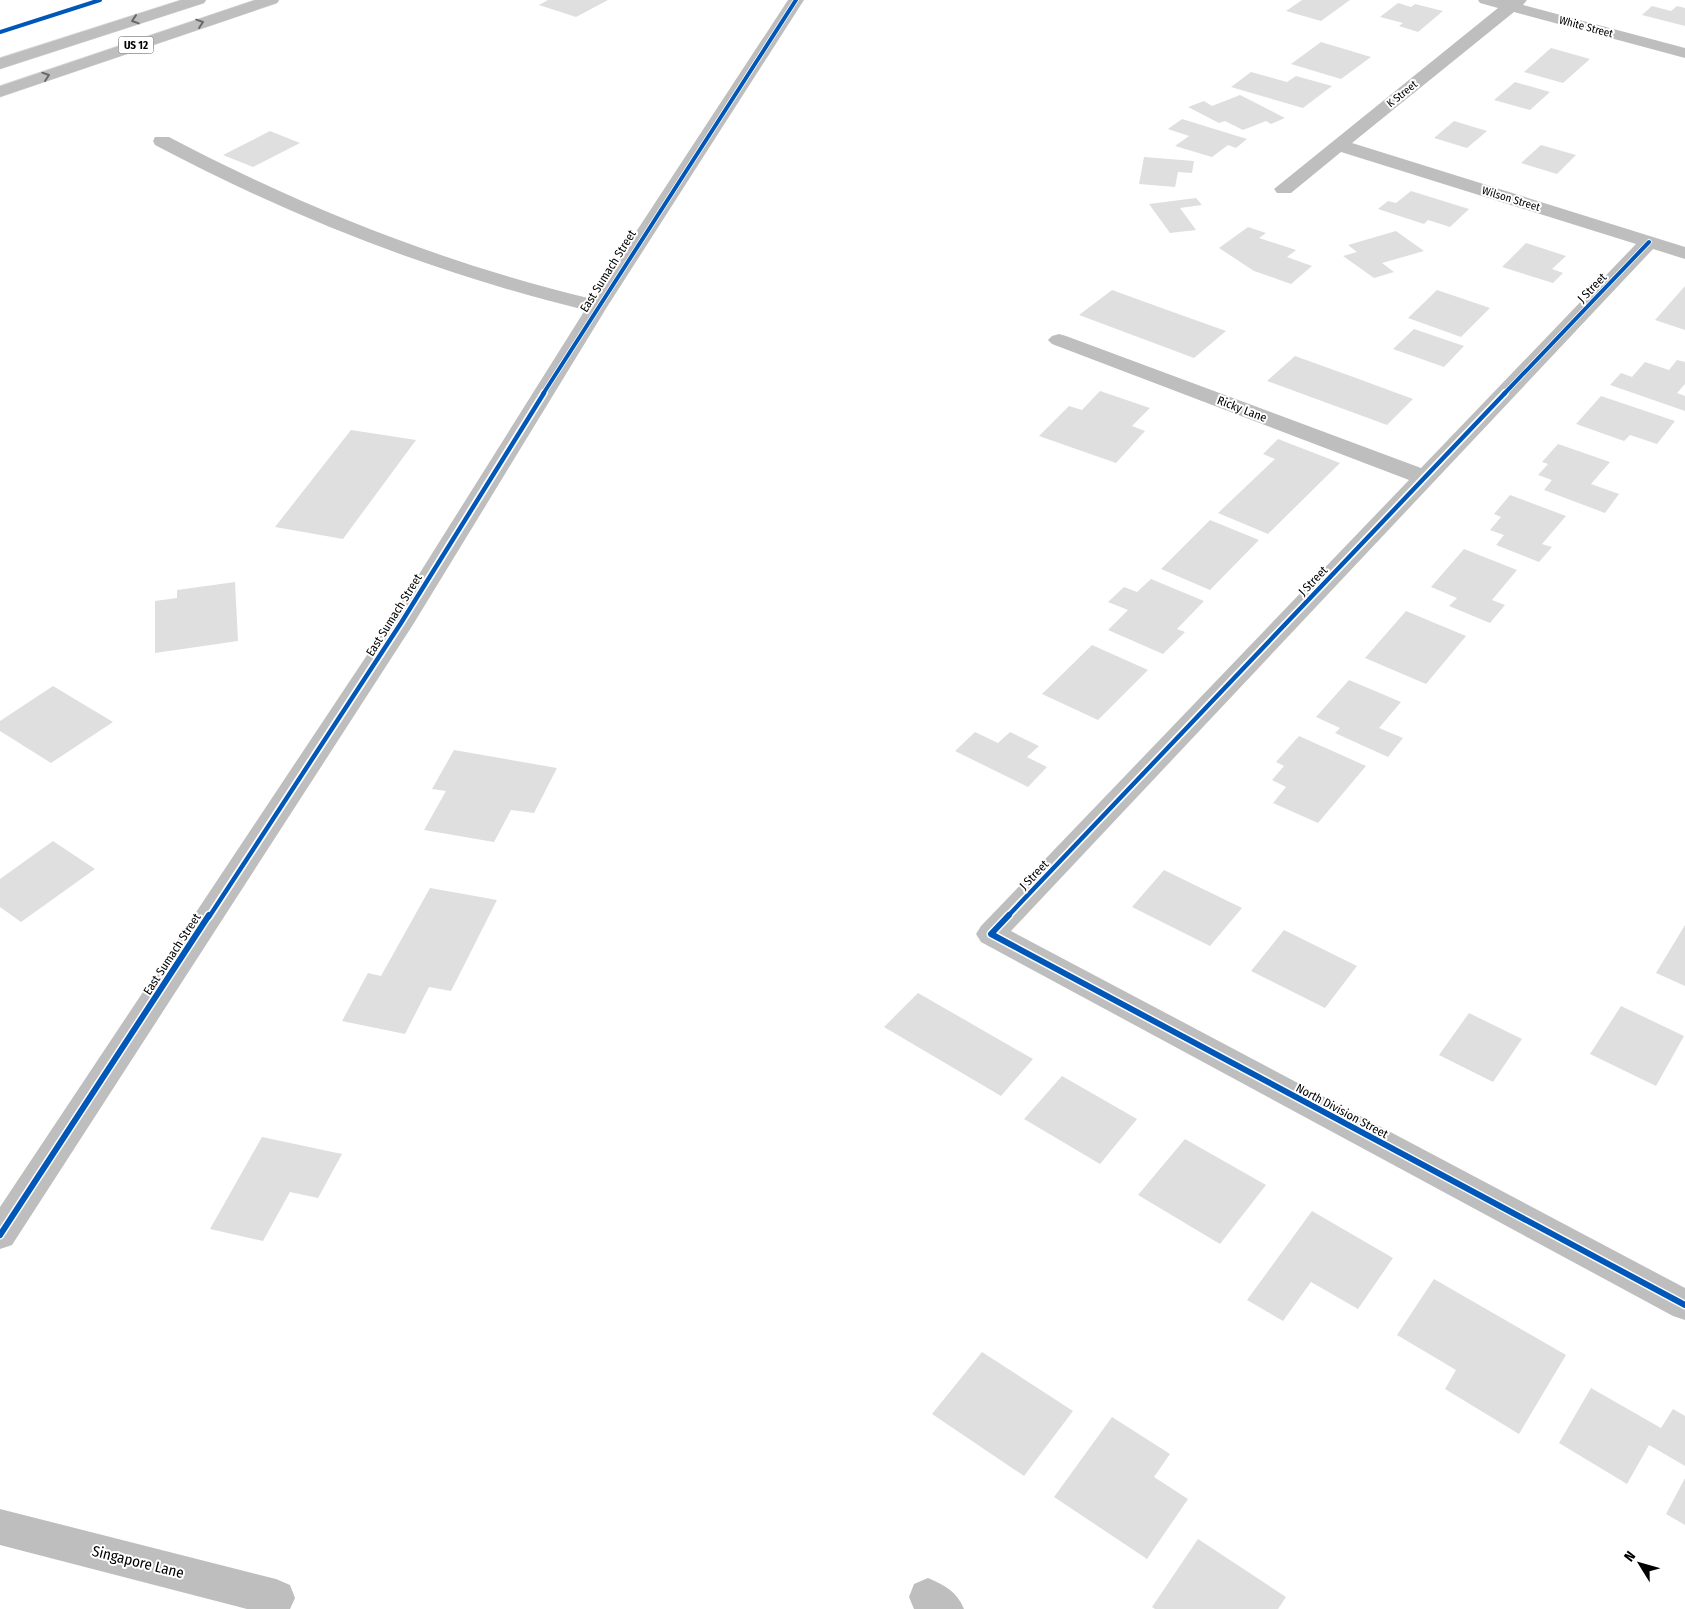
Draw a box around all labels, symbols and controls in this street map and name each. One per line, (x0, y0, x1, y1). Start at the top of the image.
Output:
one-way arrow (131, 14, 139, 24)
street label: White Street (1558, 14, 1615, 41)
one-way arrow (195, 19, 204, 29)
road number: US 12 (118, 36, 154, 54)
one-way arrow (41, 71, 50, 81)
street label: K Street (1384, 78, 1420, 110)
street label: Wilson Street (1480, 184, 1542, 214)
street label: East Sumach Street (577, 227, 639, 315)
street label: J Street (1575, 270, 1609, 306)
street label: Ricky Lane (1215, 393, 1269, 425)
street label: J Street (1296, 563, 1330, 599)
street label: East Sumach Street (363, 571, 425, 659)
street label: J Street (1017, 857, 1051, 893)
street label: East Sumach Street (140, 911, 204, 997)
street label: North Division Street (1294, 1081, 1391, 1141)
north arrow (1615, 1539, 1665, 1589)
street label: Singapore Lane (90, 1542, 186, 1582)
text: N (1621, 1548, 1639, 1565)

